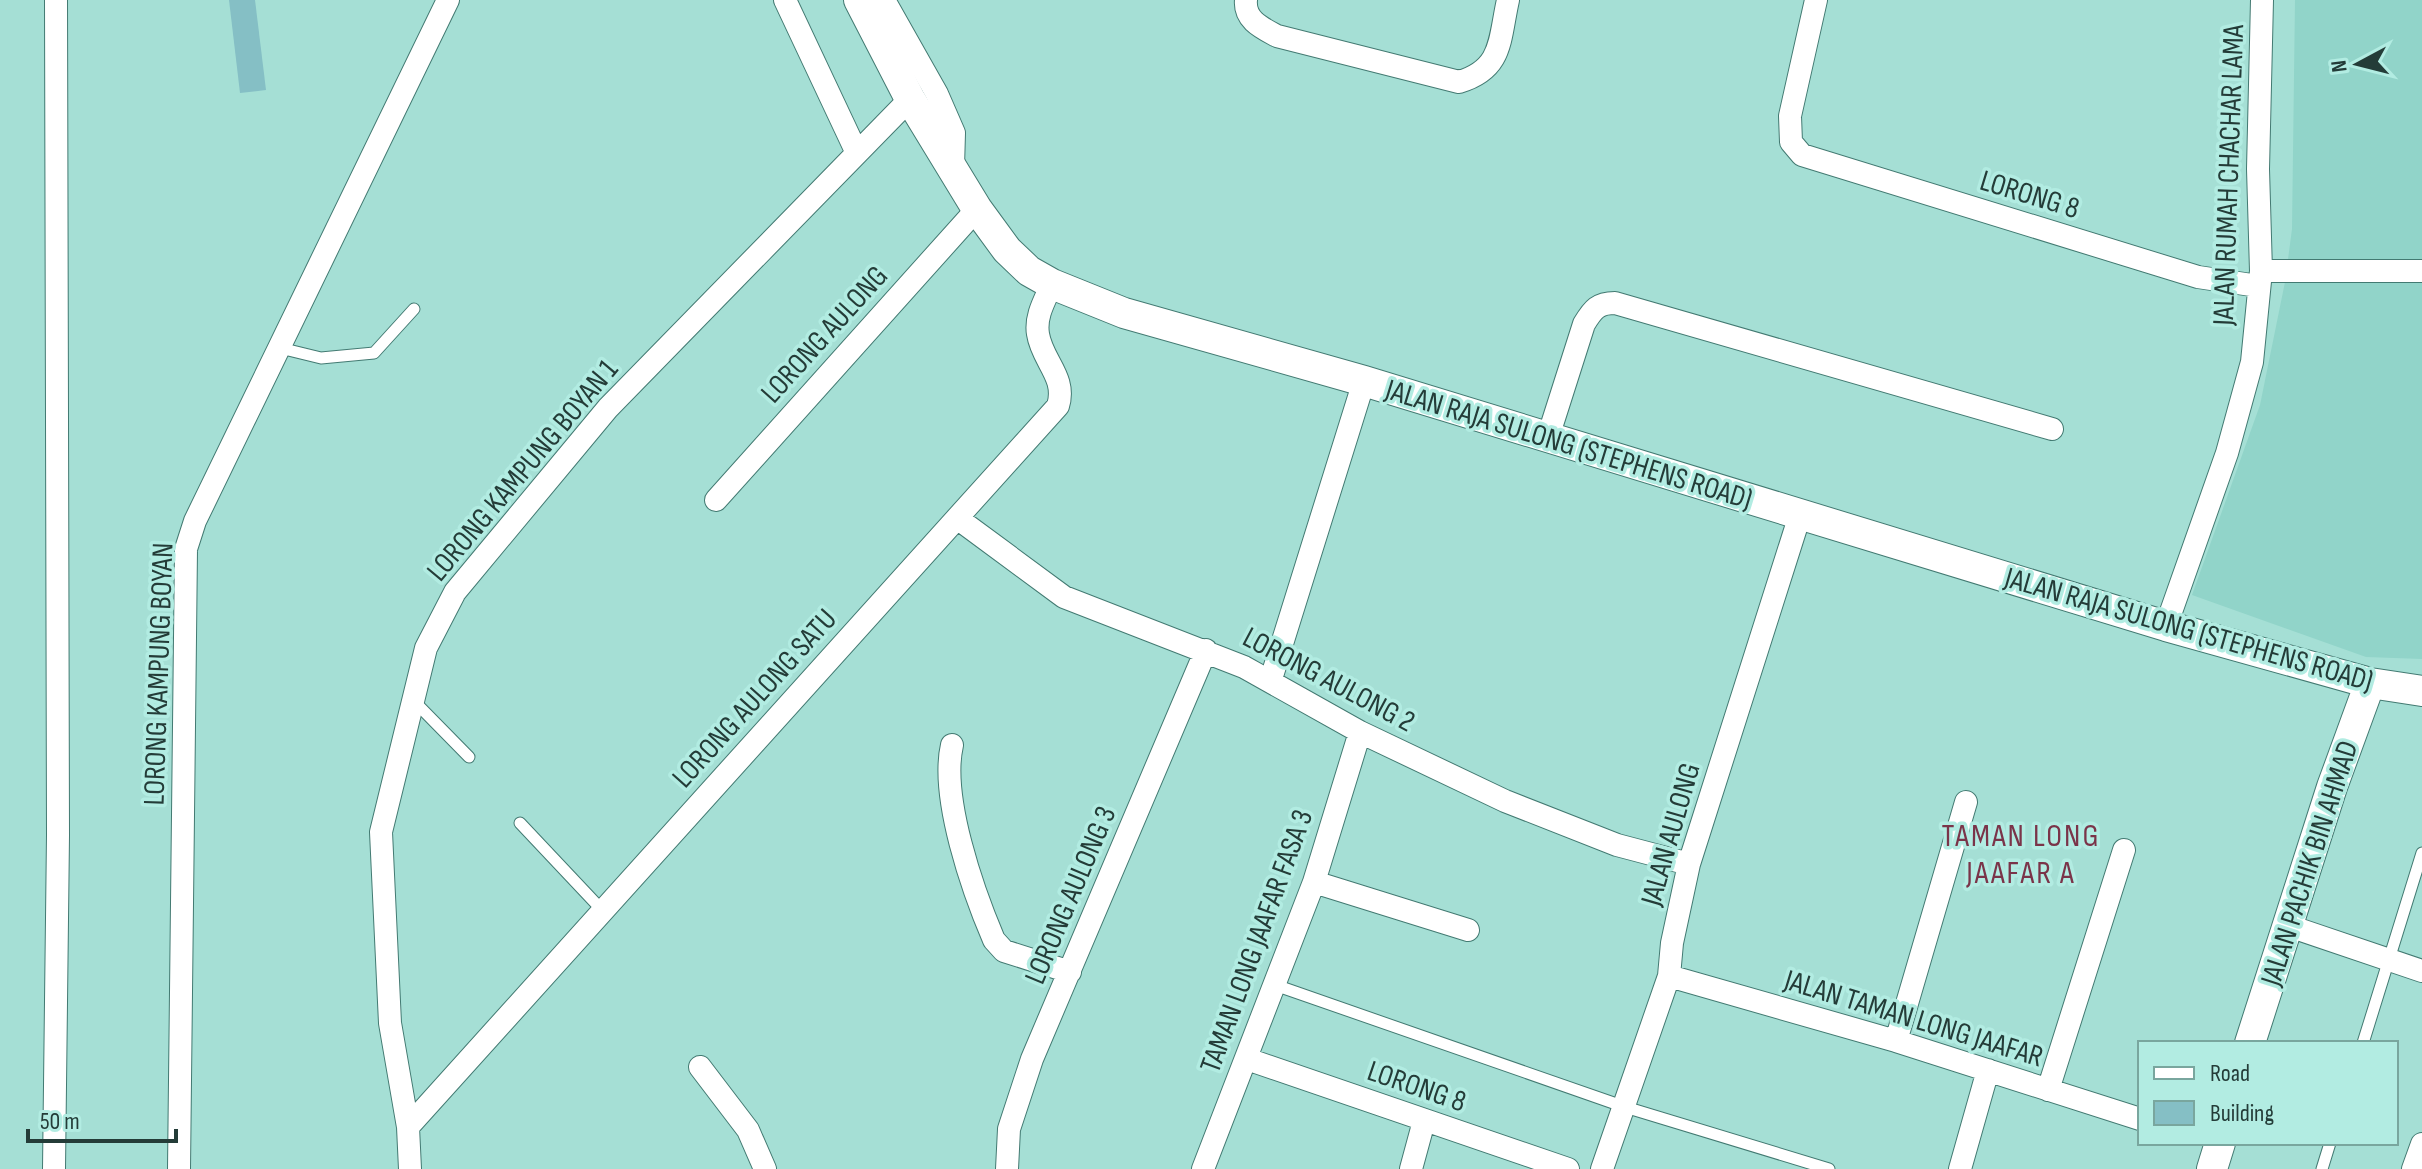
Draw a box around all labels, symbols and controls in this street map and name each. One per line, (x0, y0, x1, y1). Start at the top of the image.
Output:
street label: JALAN RUMAH CHACHAR LAMA (2206, 24, 2252, 327)
north arrow (2318, 24, 2398, 104)
text: N (2326, 59, 2354, 74)
street label: LORONG 8 (1976, 163, 2084, 227)
street label: LORONG AULONG (754, 259, 896, 411)
street label: LORONG KAMPUNG BOYAN 1 (420, 352, 626, 589)
street label: JALAN RAJA SULONG (STEPHENS ROAD) (1380, 372, 1756, 518)
street label: LORONG KAMPUNG BOYAN (136, 542, 182, 806)
street label: JALAN RAJA SULONG (STEPHENS ROAD) (2000, 560, 2377, 700)
street label: LORONG AULONG SATU (665, 602, 845, 796)
street label: LORONG AULONG 2 (1237, 620, 1421, 740)
street label: JALAN PACHIK BIN AHMAD (2253, 736, 2366, 991)
street label: JALAN AULONG (1633, 759, 1708, 911)
street label: LORONG AULONG 3 (1017, 801, 1125, 990)
street label: TAMAN LONG JAAFAR FASA 3 (1193, 805, 1321, 1078)
district label: TAMAN LONG JAAFAR A (1942, 817, 2100, 893)
street label: JALAN TAMAN LONG JAAFAR (1779, 962, 2047, 1075)
legend (2138, 1041, 2398, 1145)
street label: LORONG 8 (1363, 1053, 1471, 1121)
text: Road (2210, 1059, 2250, 1088)
scale bar (28, 1093, 176, 1143)
text: Building (2210, 1099, 2274, 1128)
text: 50 m (40, 1107, 80, 1136)

